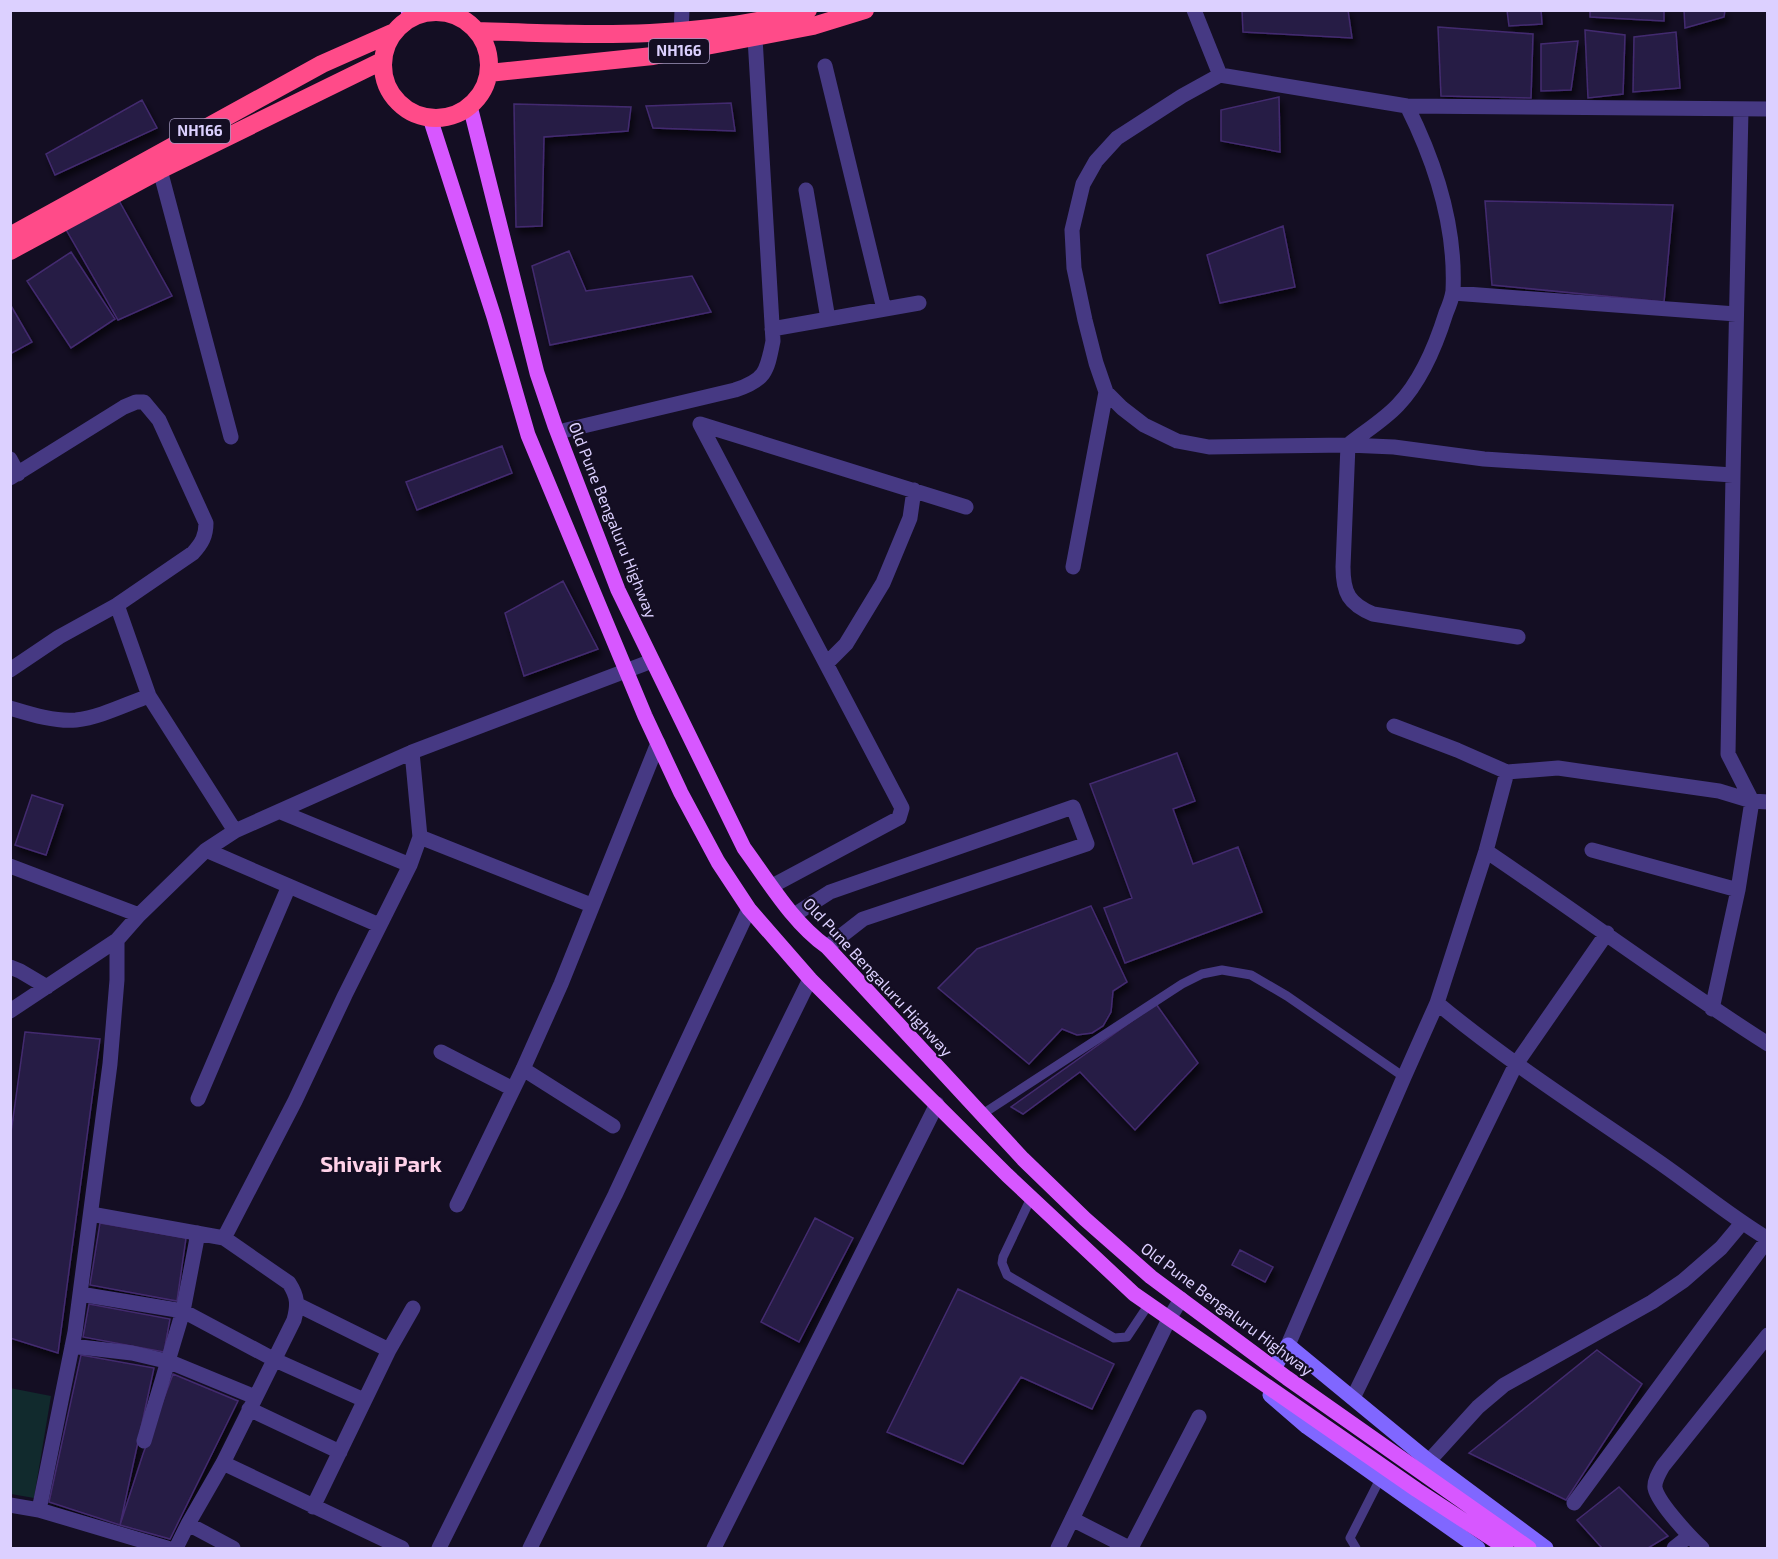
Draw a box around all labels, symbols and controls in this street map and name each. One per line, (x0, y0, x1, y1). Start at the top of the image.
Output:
road number: NH166 (649, 39, 709, 63)
road number: NH166 (170, 119, 230, 143)
street label: Old Pune Bengaluru Highway (565, 419, 662, 621)
street label: Old Pune Bengaluru Highway (800, 893, 957, 1060)
district label: Shivaji Park (320, 1150, 443, 1176)
street label: Old Pune Bengaluru Highway (1138, 1238, 1317, 1380)

